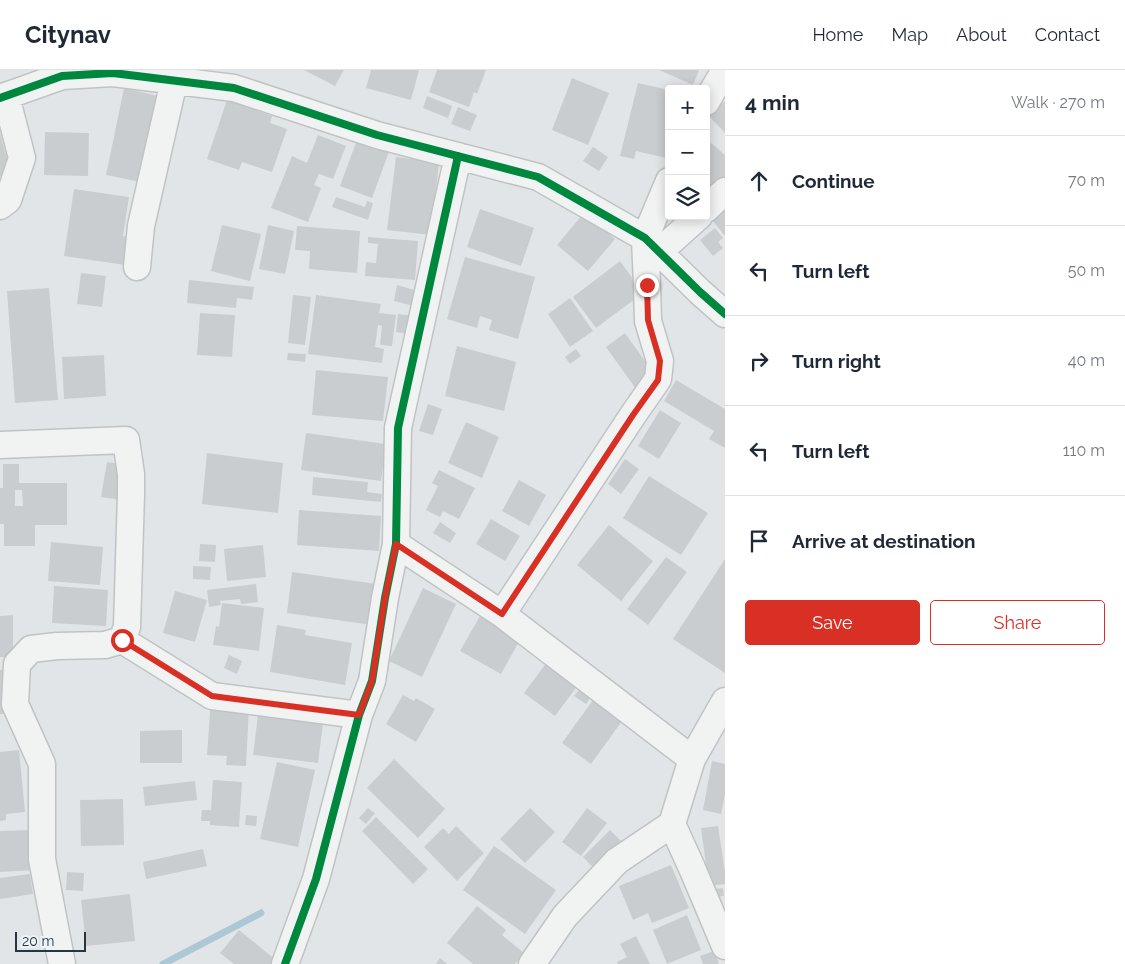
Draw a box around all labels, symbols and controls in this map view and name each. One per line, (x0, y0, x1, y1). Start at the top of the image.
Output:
text: Citynav (25, 20, 111, 49)
text: Home (812, 24, 863, 45)
text: Map (891, 24, 928, 45)
text: About (956, 24, 1007, 45)
text: Contact (1035, 24, 1100, 45)
map controls (665, 85, 710, 220)
button: + (665, 85, 710, 130)
text: 4 min (745, 90, 800, 115)
text: Walk · 270 m (1011, 93, 1105, 112)
button: − (665, 130, 710, 175)
icon: ahead (745, 167, 773, 195)
text: Continue (792, 170, 875, 192)
text: 70 m (1068, 171, 1105, 190)
button: layers (665, 175, 710, 220)
icon: left (745, 257, 773, 285)
text: Turn left (792, 260, 869, 282)
text: 50 m (1068, 261, 1105, 280)
route end (636, 274, 659, 297)
icon: right (745, 347, 773, 375)
text: Turn right (792, 350, 881, 372)
text: 40 m (1068, 351, 1105, 370)
icon: left (745, 437, 773, 465)
text: Turn left (792, 440, 869, 462)
text: 110 m (1063, 441, 1105, 460)
icon: arrive (745, 527, 773, 555)
text: Arrive at destination (792, 530, 976, 552)
button: Save (745, 600, 920, 645)
button: Share (930, 600, 1105, 645)
route start (111, 629, 134, 652)
scale bar (15, 929, 86, 952)
text: 20 m (22, 933, 54, 949)

